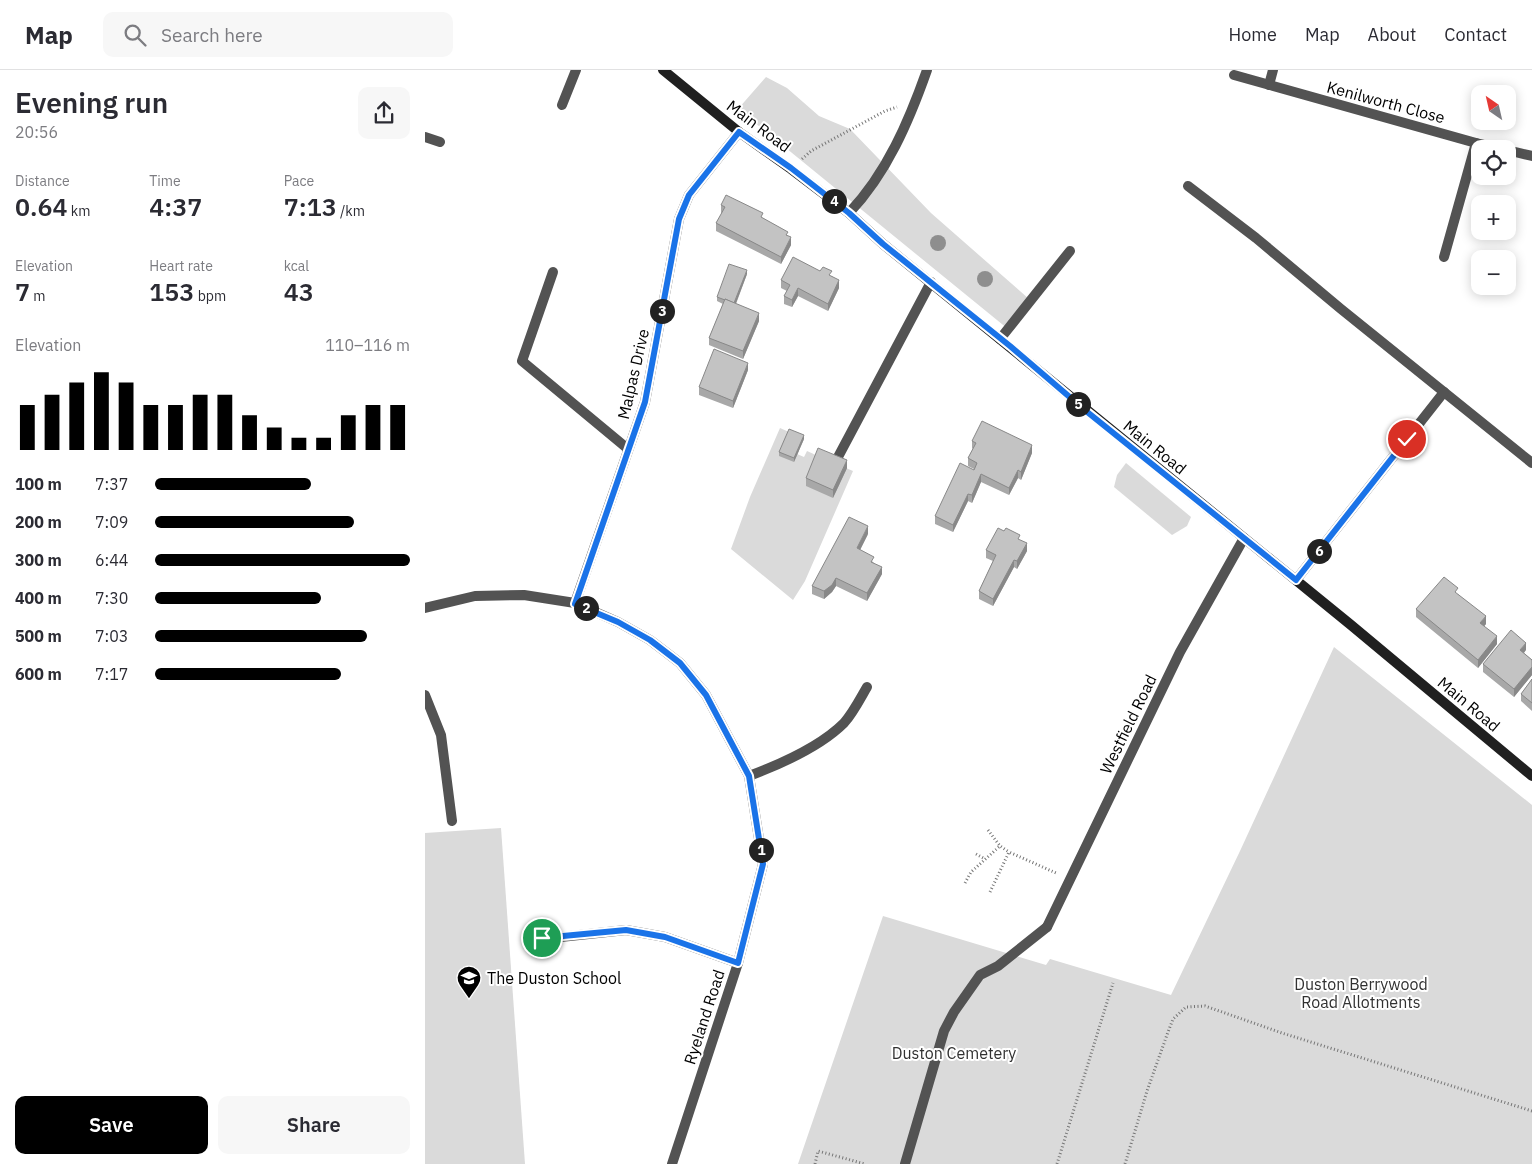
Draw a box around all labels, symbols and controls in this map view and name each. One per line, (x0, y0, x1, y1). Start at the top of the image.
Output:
search box (103, 12, 453, 57)
text: Map (25, 19, 73, 51)
icon: search (121, 21, 149, 49)
text: Search here (161, 23, 263, 47)
text: Home (1229, 23, 1277, 46)
text: Map (1305, 23, 1340, 46)
text: About (1368, 23, 1416, 46)
text: Contact (1444, 23, 1507, 46)
street label: Kenilworth Close (1325, 77, 1447, 127)
text: Evening run (15, 84, 168, 121)
north arrow (1471, 85, 1516, 130)
map controls (1471, 85, 1516, 295)
button: share (358, 87, 410, 139)
street label: Main Road (723, 95, 795, 157)
text: 20:56 (15, 122, 58, 142)
button: locate (1471, 140, 1516, 185)
text: Distance (15, 172, 70, 190)
text: Time (149, 172, 181, 190)
text: Pace (284, 172, 314, 190)
pin: 4 (821, 188, 847, 214)
text: 0.64 (15, 190, 67, 223)
text: 4:37 (149, 190, 202, 223)
text: 7:13 (284, 190, 337, 223)
text: 4 (830, 192, 839, 210)
button: + (1471, 195, 1516, 240)
text: km (67, 202, 90, 220)
text: /km (337, 202, 365, 220)
button: − (1471, 250, 1516, 295)
text: Elevation (15, 257, 73, 275)
text: Heart rate (149, 257, 213, 275)
text: kcal (284, 257, 309, 275)
text: 7 (15, 275, 30, 308)
text: 153 (149, 275, 194, 308)
text: 43 (284, 275, 314, 308)
text: m (30, 287, 46, 305)
text: bpm (194, 287, 226, 305)
pin: 3 (649, 298, 675, 324)
text: 3 (658, 302, 667, 320)
street label: Malpas Drive (613, 327, 653, 421)
text: Elevation (15, 335, 81, 355)
text: 110–116 m (325, 335, 410, 355)
pin: 5 (1065, 392, 1091, 416)
text: 5 (1074, 395, 1083, 413)
street label: Main Road (1119, 416, 1191, 478)
pin (1386, 418, 1428, 460)
icon: check (1393, 425, 1421, 453)
text: 100 m (15, 474, 62, 494)
text: 7:37 (95, 474, 128, 494)
text: 200 m (15, 512, 62, 532)
text: 7:09 (95, 512, 128, 532)
pin: 6 (1307, 538, 1331, 564)
text: 6 (1315, 542, 1324, 560)
text: 300 m (15, 550, 62, 570)
text: 6:44 (95, 550, 128, 570)
text: 400 m (15, 588, 62, 608)
text: 7:30 (95, 588, 128, 608)
pin: 2 (573, 596, 599, 620)
text: 2 (582, 599, 591, 617)
text: 500 m (15, 626, 62, 646)
text: 7:03 (95, 626, 128, 646)
text: 600 m (15, 664, 62, 684)
text: 7:17 (95, 664, 128, 684)
street label: Westfield Road (1095, 671, 1161, 777)
street label: Main Road (1434, 672, 1504, 736)
pin: 1 (749, 838, 773, 862)
text: 1 (757, 841, 766, 859)
pin (521, 917, 563, 959)
icon: arrive (528, 924, 556, 952)
school or university icon: The Duston School (456, 965, 482, 999)
street label: Ryeland Road (679, 967, 729, 1067)
place label: The Duston School (487, 968, 621, 988)
park label: Duston Berrywood Road Allotments (1294, 974, 1428, 1012)
park label: Duston Cemetery (892, 1043, 1016, 1063)
button: Save (15, 1096, 208, 1154)
button: Share (218, 1096, 410, 1154)

